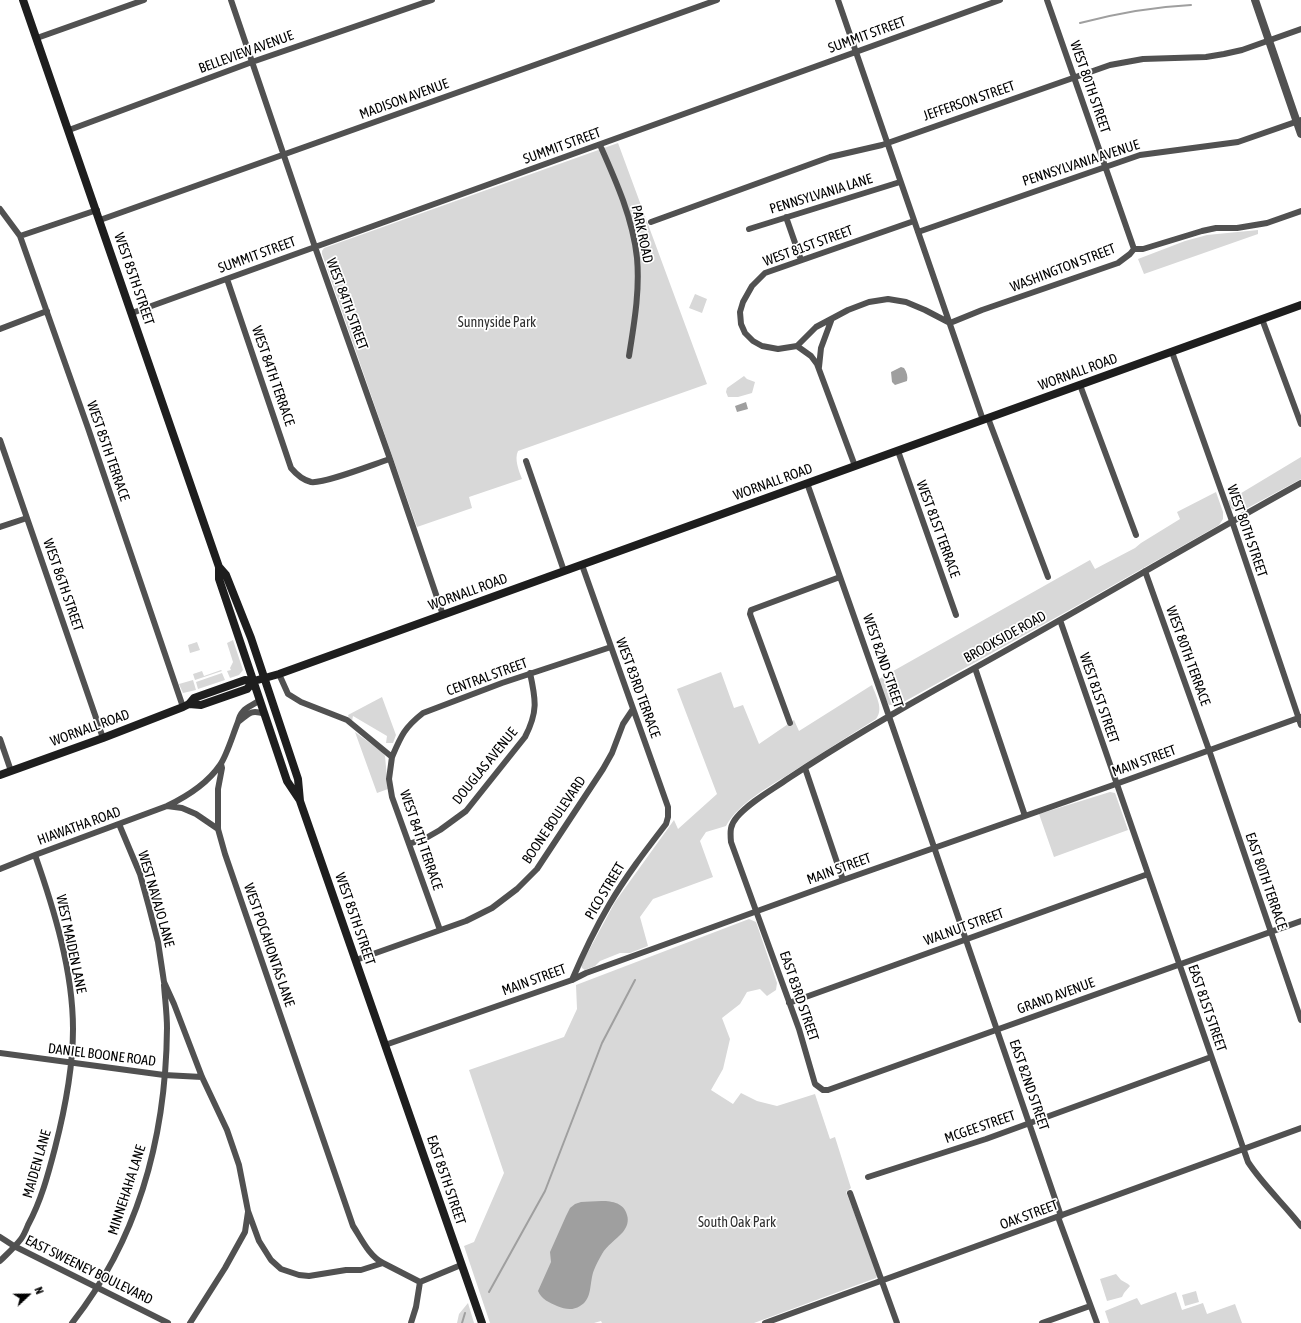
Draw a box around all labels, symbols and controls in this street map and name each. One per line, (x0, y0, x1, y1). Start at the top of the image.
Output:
street label: SUMMIT STREET (826, 13, 908, 57)
street label: BELLEVIEW AVENUE (196, 27, 296, 77)
street label: WEST 80TH STREET (1066, 39, 1114, 135)
street label: MADISON AVENUE (357, 75, 451, 123)
street label: JEFFERSON STREET (921, 77, 1017, 125)
street label: SUMMIT STREET (521, 124, 603, 168)
street label: PENNSYLVANIA AVENUE (1020, 136, 1142, 190)
street label: PENNSYLVANIA LANE (768, 170, 874, 218)
street label: PARK ROAD (628, 204, 656, 264)
street label: WEST 81ST STREET (761, 222, 855, 270)
street label: WEST 85TH STREET (110, 231, 158, 327)
street label: SUMMIT STREET (216, 233, 298, 277)
street label: WASHINGTON STREET (1008, 240, 1118, 296)
street label: WEST 84TH STREET (323, 256, 371, 352)
park label: Sunnyside Park (458, 315, 536, 331)
street label: WEST 84TH TERRACE (248, 324, 298, 428)
street label: WORNALL ROAD (1036, 350, 1120, 394)
street label: WEST 85TH TERRACE (83, 399, 133, 503)
street label: WORNALL ROAD (731, 460, 815, 504)
street label: WEST 81ST TERRACE (913, 478, 963, 580)
street label: WEST 80TH STREET (1223, 483, 1271, 579)
street label: WEST 86TH STREET (39, 537, 87, 633)
street label: WORNALL ROAD (426, 570, 510, 614)
street label: WEST 80TH TERRACE (1162, 604, 1214, 708)
street label: BROOKSIDE ROAD (961, 607, 1049, 667)
street label: WEST 82ND STREET (859, 612, 907, 710)
street label: WEST 83RD TERRACE (612, 636, 664, 740)
street label: WEST 81ST STREET (1076, 651, 1122, 745)
street label: CENTRAL STREET (444, 655, 530, 699)
street label: WORNALL ROAD (48, 706, 132, 750)
street label: DOUGLAS AVENUE (449, 724, 521, 808)
street label: MAIN STREET (1110, 742, 1178, 780)
street label: BOONE BOULEVARD (519, 773, 589, 867)
street label: WEST 84TH TERRACE (396, 788, 446, 892)
street label: HIAWATHA ROAD (35, 803, 123, 849)
street label: EAST 80TH TERRACE (1242, 830, 1290, 932)
street label: WEST NAVAJO LANE (134, 849, 178, 949)
street label: MAIN STREET (805, 850, 873, 888)
street label: PICO STREET (581, 859, 629, 923)
street label: WEST 85TH STREET (331, 871, 379, 967)
street label: WEST POCAHONTAS LANE (240, 881, 298, 1009)
street label: WEST MAIDEN LANE (52, 893, 90, 995)
street label: WALNUT STREET (922, 905, 1006, 949)
street label: EAST 83RD STREET (776, 949, 822, 1043)
street label: MAIN STREET (500, 961, 568, 999)
street label: EAST 81ST STREET (1184, 962, 1230, 1054)
street label: GRAND AVENUE (1015, 974, 1097, 1018)
street label: EAST 82ND STREET (1006, 1037, 1052, 1133)
street label: DANIEL BOONE ROAD (47, 1040, 157, 1070)
street label: MCGEE STREET (942, 1107, 1018, 1147)
street label: MAIDEN LANE (19, 1128, 55, 1200)
street label: EAST 85TH STREET (423, 1133, 469, 1227)
street label: MINNEHAHA LANE (105, 1143, 149, 1237)
street label: OAK STREET (998, 1197, 1060, 1233)
park label: South Oak Park (698, 1215, 776, 1231)
street label: EAST SWEENEY BOULEVARD (22, 1232, 156, 1308)
north arrow (8, 1275, 48, 1315)

